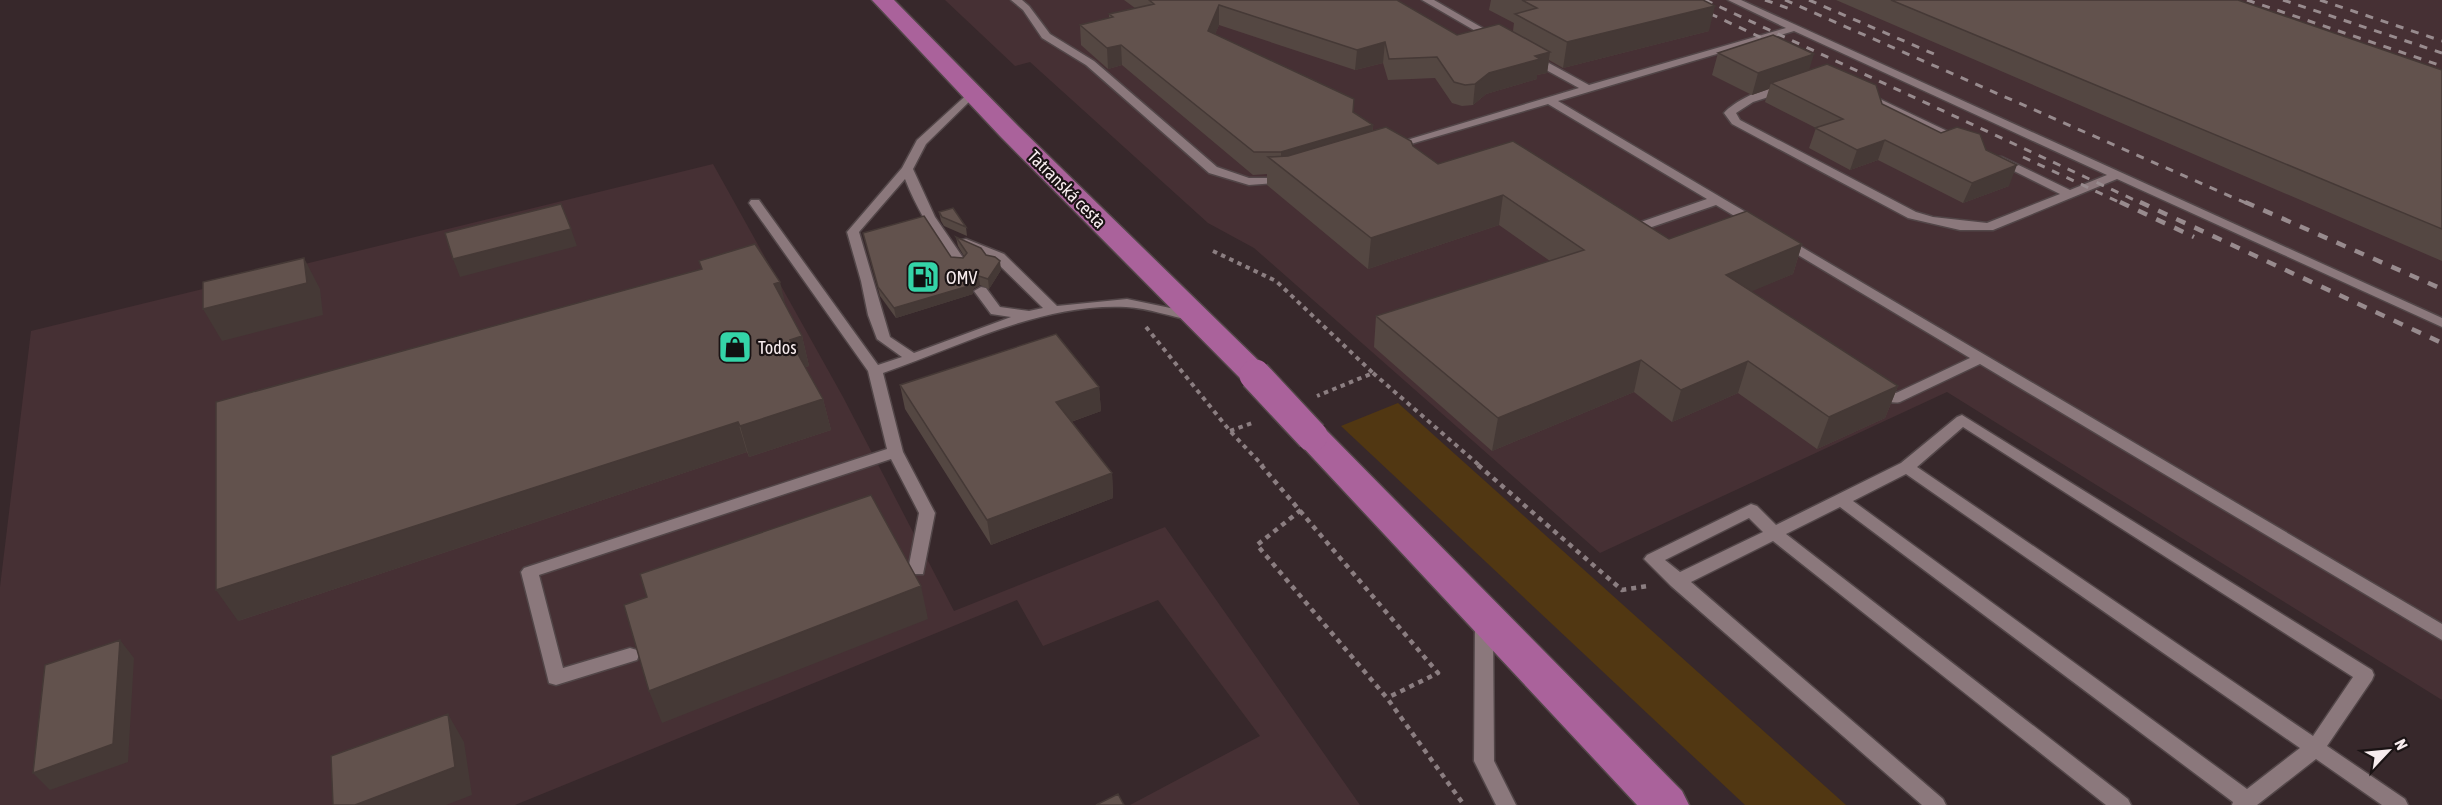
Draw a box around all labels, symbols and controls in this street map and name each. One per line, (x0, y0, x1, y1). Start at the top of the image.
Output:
street label: Tatranská cesta (1023, 145, 1111, 233)
fuel station icon: OMV (905, 259, 941, 295)
place label: OMV (946, 267, 978, 288)
shop icon: Todos (717, 329, 753, 365)
place label: Todos (758, 337, 797, 358)
north arrow (2358, 721, 2418, 781)
text: N (2391, 736, 2412, 753)

